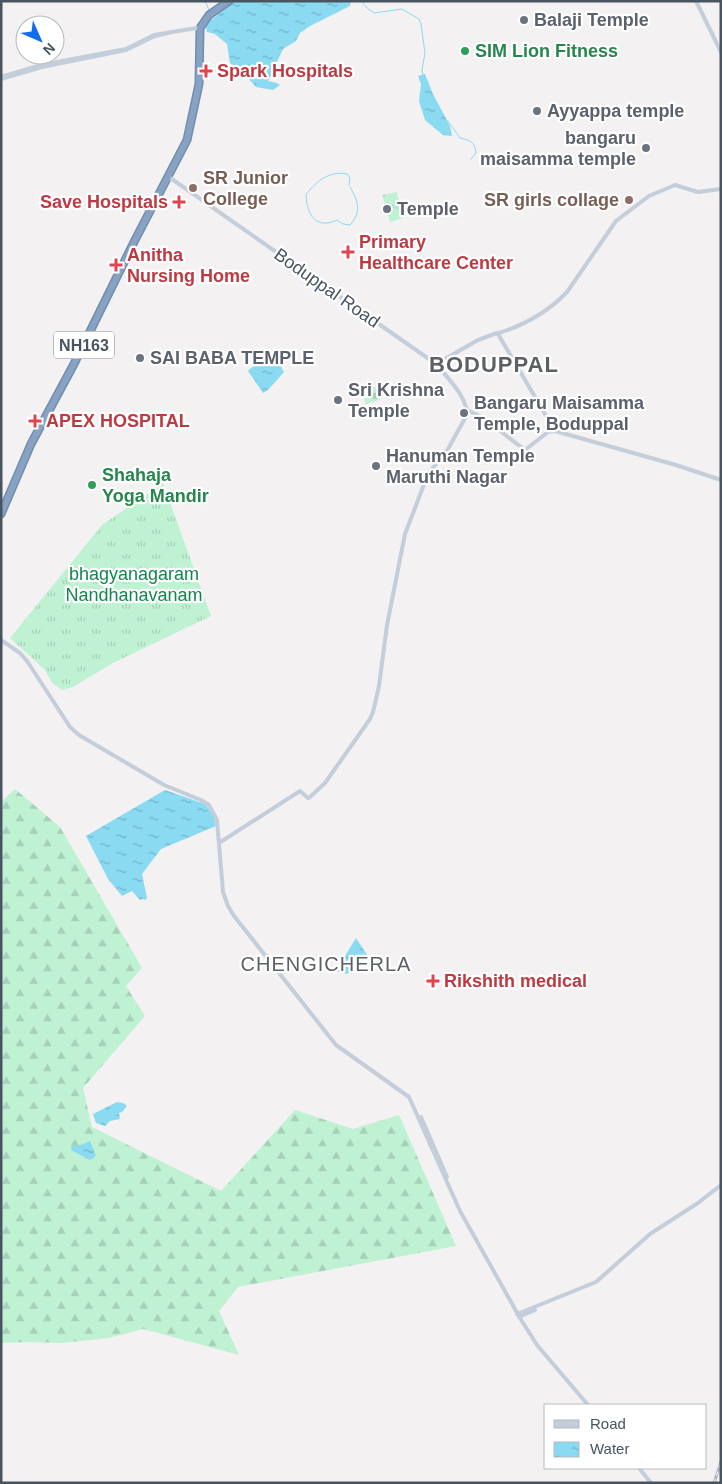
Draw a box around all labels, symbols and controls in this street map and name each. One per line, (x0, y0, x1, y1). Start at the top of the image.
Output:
place label: Balaji Temple (534, 10, 649, 30)
marker: Balaji Temple (518, 14, 530, 26)
north arrow (15, 15, 65, 65)
text: N (40, 40, 58, 58)
place label: SIM Lion Fitness (475, 41, 618, 61)
marker: SIM Lion Fitness (459, 45, 471, 57)
place label: Spark Hospitals (217, 61, 353, 81)
marker: Spark Hospitals (199, 64, 213, 78)
place label: Ayyappa temple (547, 101, 684, 121)
marker: Ayyappa temple (531, 105, 543, 117)
place label: bangaru maisamma temple (480, 128, 636, 169)
marker: bangaru maisamma temple (640, 142, 652, 154)
place label: SR Junior College (203, 168, 288, 209)
marker: SR Junior College (187, 182, 199, 194)
place label: SR girls collage (484, 190, 619, 210)
place label: Save Hospitals (40, 192, 168, 212)
marker: SR girls collage (623, 194, 635, 206)
marker: Save Hospitals (172, 195, 186, 209)
place label: Temple (397, 199, 459, 219)
marker: Temple (381, 203, 393, 215)
place label: Primary Healthcare Center (359, 232, 513, 273)
street label: Boduppal Road (270, 244, 384, 332)
place label: Anitha Nursing Home (127, 245, 250, 286)
marker: Primary Healthcare Center (341, 245, 355, 259)
marker: Anitha Nursing Home (109, 258, 123, 272)
road number: NH163 (54, 332, 114, 358)
place label: SAI BABA TEMPLE (150, 348, 314, 368)
marker: SAI BABA TEMPLE (134, 352, 146, 364)
district label: BODUPPAL (429, 352, 559, 377)
place label: Sri Krishna Temple (348, 380, 445, 421)
place label: Bangaru Maisamma Temple, Boduppal (474, 393, 645, 434)
marker: Sri Krishna Temple (332, 394, 344, 406)
marker: Bangaru Maisamma Temple, Boduppal (458, 407, 470, 419)
place label: APEX HOSPITAL (46, 411, 190, 431)
marker: APEX HOSPITAL (28, 414, 42, 428)
place label: Hanuman Temple Maruthi Nagar (386, 446, 535, 487)
marker: Hanuman Temple Maruthi Nagar (370, 460, 382, 472)
place label: Shahaja Yoga Mandir (102, 465, 209, 506)
marker: Shahaja Yoga Mandir (86, 479, 98, 491)
park label: bhagyanagaram Nandhanavanam (65, 564, 203, 605)
district label: CHENGICHERLA (241, 953, 411, 975)
place label: Rikshith medical (444, 971, 587, 991)
marker: Rikshith medical (426, 974, 440, 988)
legend (544, 1404, 707, 1469)
text: Road (590, 1415, 626, 1432)
text: Water (590, 1440, 629, 1457)

